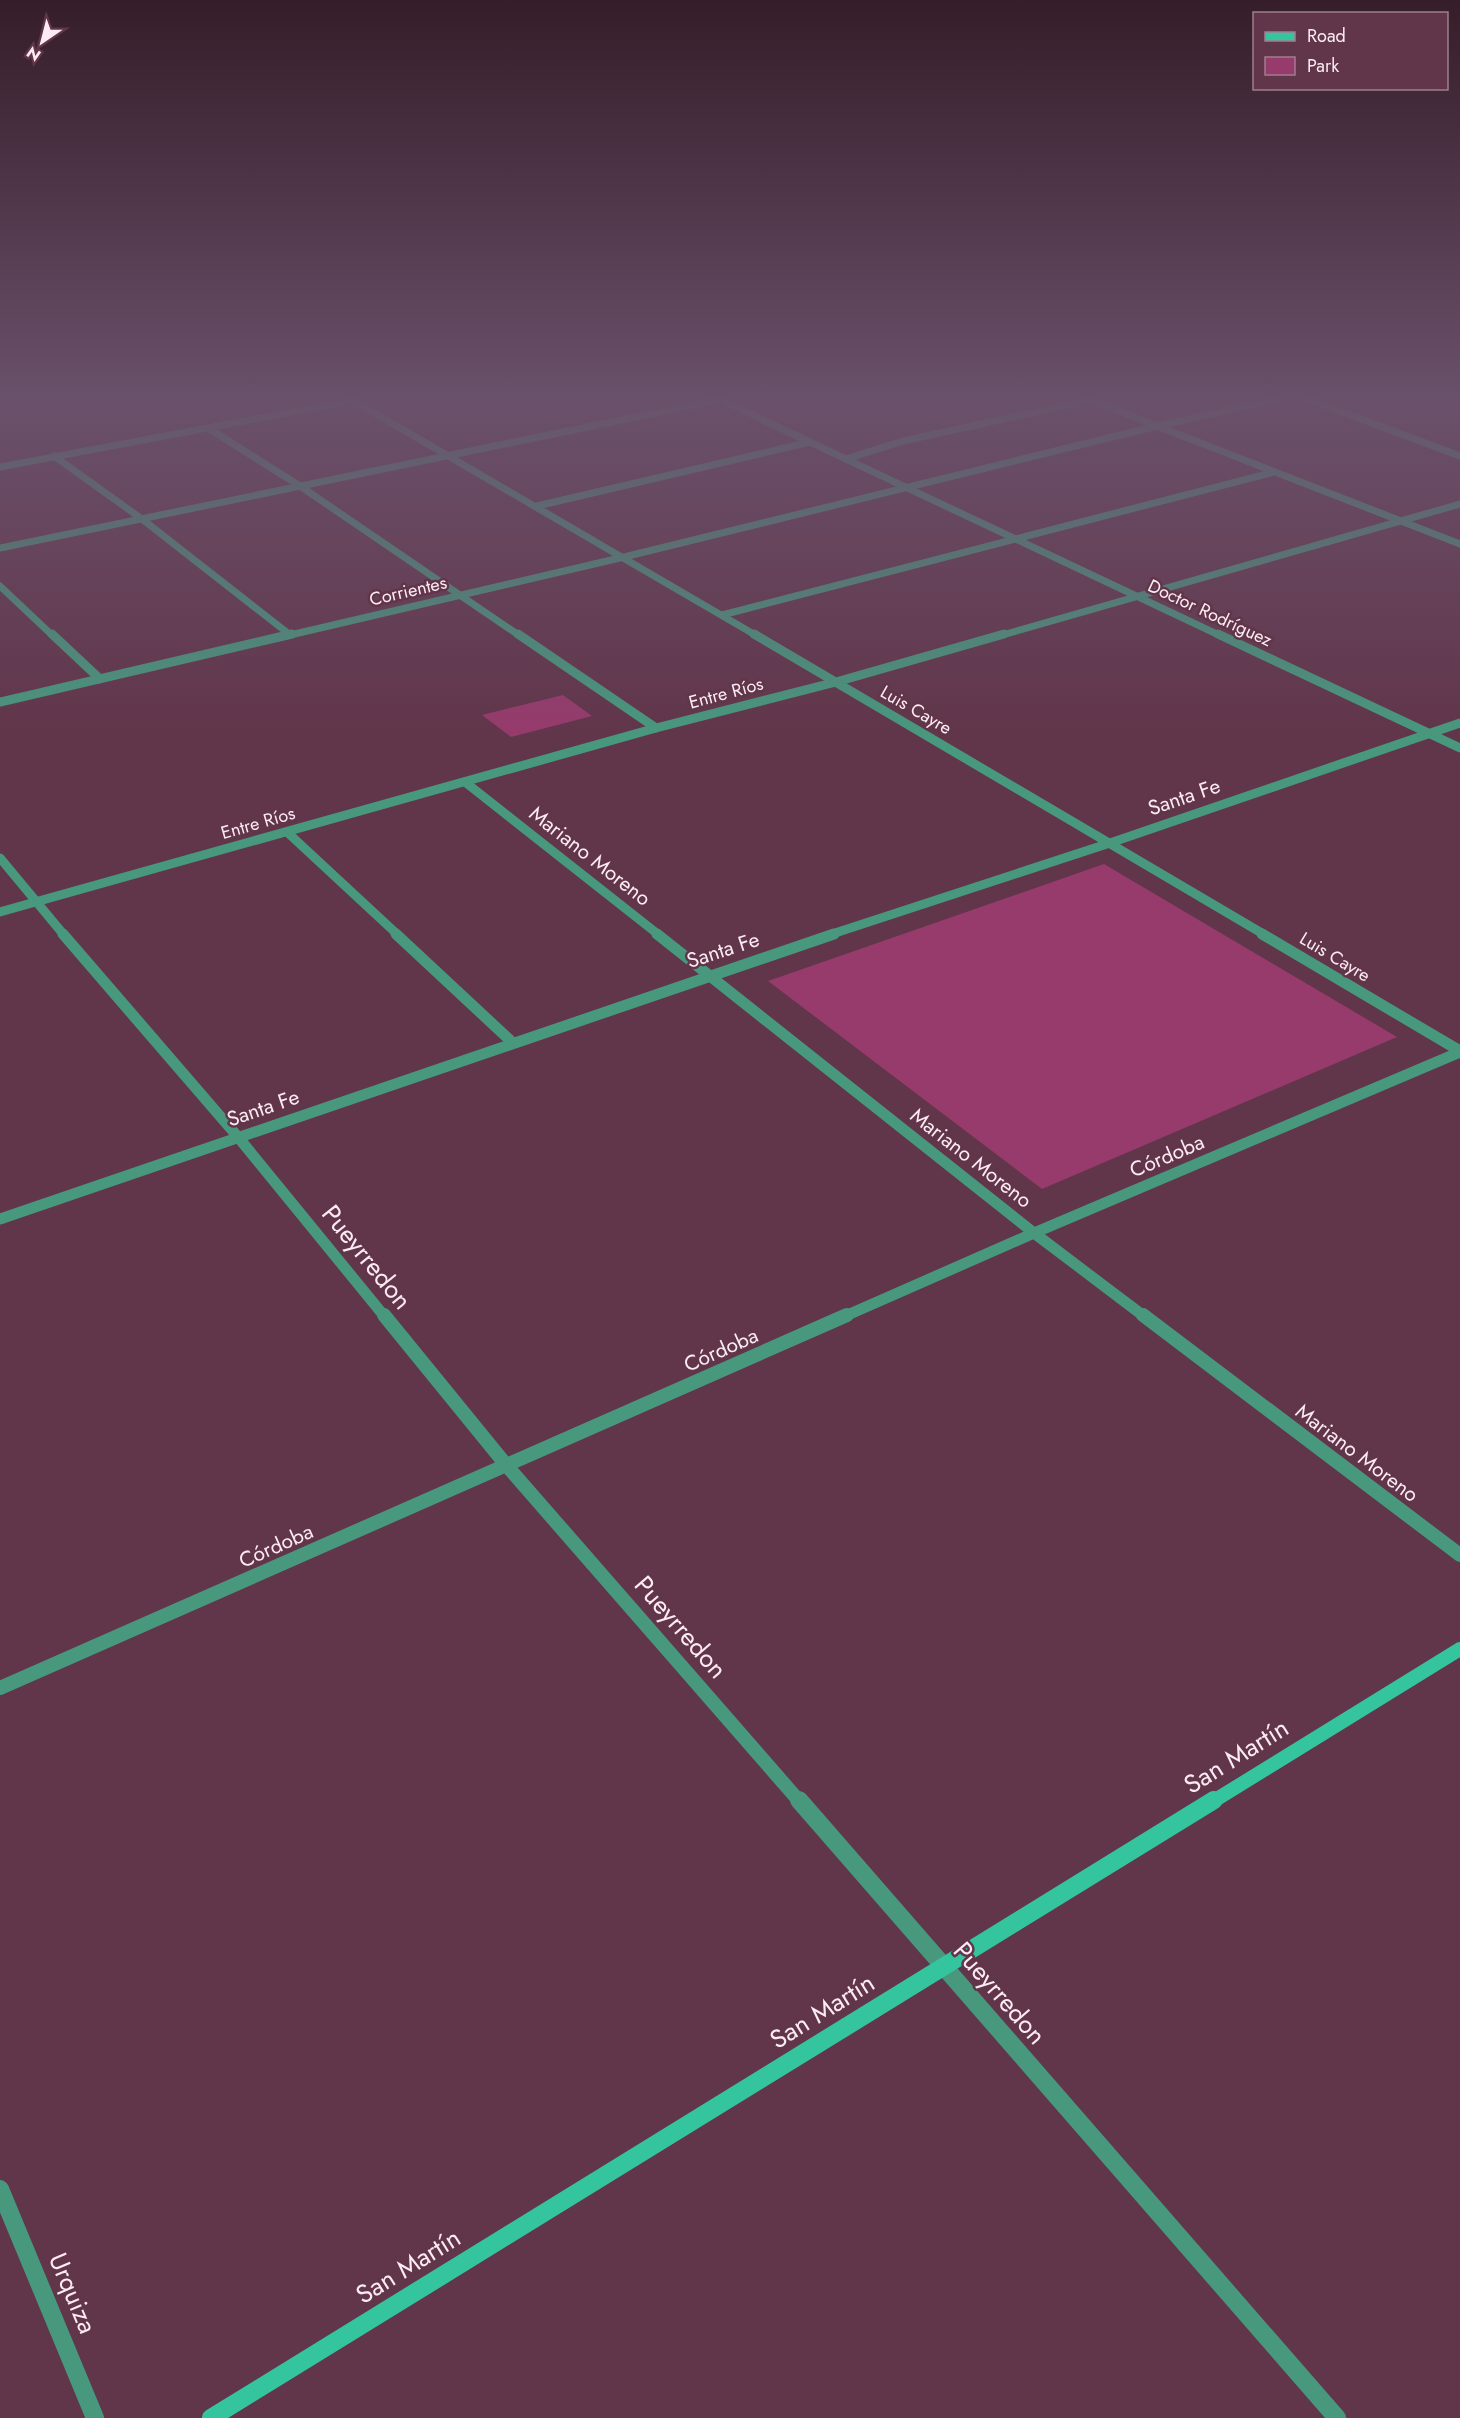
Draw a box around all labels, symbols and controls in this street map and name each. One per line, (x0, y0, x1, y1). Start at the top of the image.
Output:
north arrow (12, 12, 72, 72)
legend (1253, 12, 1448, 90)
text: Road (1307, 23, 1346, 49)
text: N (22, 41, 45, 67)
text: Park (1307, 53, 1339, 79)
street label: Corrientes (367, 569, 449, 613)
street label: Doctor Rodríguez (1144, 573, 1277, 653)
street label: Entre Ríos (686, 671, 766, 715)
street label: Luis Cayre (876, 679, 956, 741)
street label: Santa Fe (1144, 771, 1224, 823)
street label: Mariano Moreno (523, 799, 657, 913)
street label: Entre Ríos (218, 800, 298, 846)
street label: Santa Fe (683, 924, 763, 976)
street label: Luis Cayre (1295, 926, 1375, 988)
street label: Santa Fe (223, 1082, 303, 1134)
street label: Mariano Moreno (904, 1101, 1038, 1215)
street label: Córdoba (1125, 1127, 1209, 1185)
street label: Pueyrredon (313, 1196, 421, 1318)
street label: Córdoba (679, 1320, 763, 1380)
street label: Mariano Moreno (1289, 1397, 1425, 1509)
street label: Córdoba (234, 1516, 318, 1576)
street label: Pueyrredon (626, 1567, 736, 1687)
street label: San Martín (1176, 1709, 1296, 1803)
street label: Pueyrredon (945, 1933, 1055, 2053)
street label: San Martín (762, 1964, 882, 2058)
street label: San Martín (348, 2219, 468, 2313)
street label: Urquiza (39, 2247, 107, 2339)

